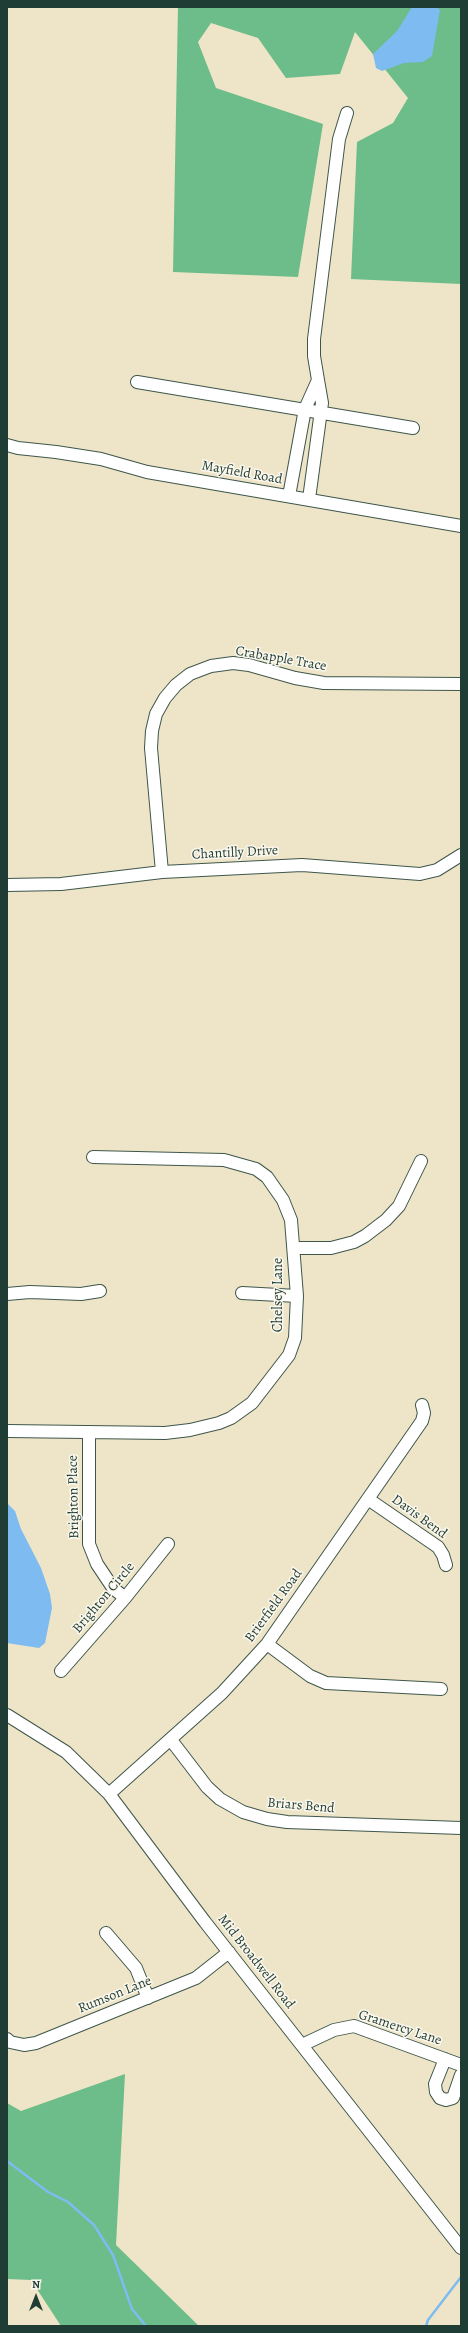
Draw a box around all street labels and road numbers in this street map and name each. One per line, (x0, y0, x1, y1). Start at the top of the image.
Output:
street label: Mayfield Road (200, 458, 284, 488)
street label: Crabapple Trace (234, 643, 328, 675)
street label: Chantilly Drive (191, 842, 279, 864)
street label: Chelsey Lane (271, 1258, 287, 1332)
street label: Brighton Place (65, 1455, 83, 1539)
street label: Davis Bend (388, 1491, 450, 1543)
street label: Brighton Circle (69, 1559, 139, 1637)
street label: Brierfield Road (242, 1566, 306, 1646)
street label: Briars Bend (267, 1795, 335, 1817)
street label: Mid Broadwell Road (214, 1911, 298, 2013)
street label: Rumson Lane (76, 1973, 154, 2017)
street label: Gramercy Lane (356, 2007, 444, 2049)

